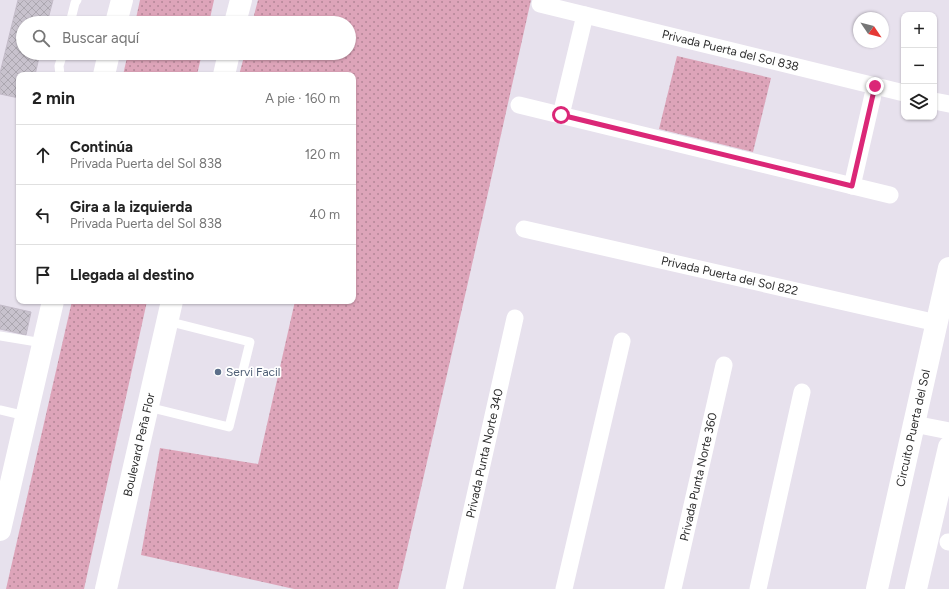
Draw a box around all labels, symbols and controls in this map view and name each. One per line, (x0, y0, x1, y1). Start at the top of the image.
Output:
north arrow (853, 12, 889, 48)
map controls (901, 12, 937, 120)
button: + (901, 12, 937, 48)
search box (16, 16, 356, 60)
icon: search (30, 27, 52, 49)
street label: Privada Puerta del Sol 838 (661, 27, 800, 74)
text: Buscar aquí (62, 29, 139, 47)
button: − (901, 48, 937, 84)
route end (866, 77, 884, 95)
button: layers (901, 84, 937, 120)
text: 2 min (32, 88, 75, 108)
text: A pie · 160 m (265, 91, 340, 106)
route start (552, 106, 570, 124)
text: Continúa (70, 138, 133, 156)
icon: ahead (32, 144, 54, 166)
text: 120 m (305, 147, 340, 162)
text: Privada Puerta del Sol 838 (70, 156, 222, 171)
text: Gira a la izquierda (70, 198, 192, 216)
icon: left (32, 204, 54, 226)
text: 40 m (309, 207, 340, 222)
text: Privada Puerta del Sol 838 (70, 216, 222, 231)
street label: Privada Puerta del Sol 822 (660, 253, 800, 298)
icon: arrive (32, 264, 54, 286)
text: Llegada al destino (70, 266, 194, 284)
place label: Servi Facil (226, 365, 280, 379)
marker: Servi Facil (213, 367, 223, 377)
street label: Circuito Puerta del Sol (893, 368, 933, 488)
street label: Privada Punta Norte 340 (463, 387, 506, 519)
street label: Boulevard Peña Flor (120, 392, 158, 498)
street label: Privada Punta Norte 360 (677, 411, 720, 543)

